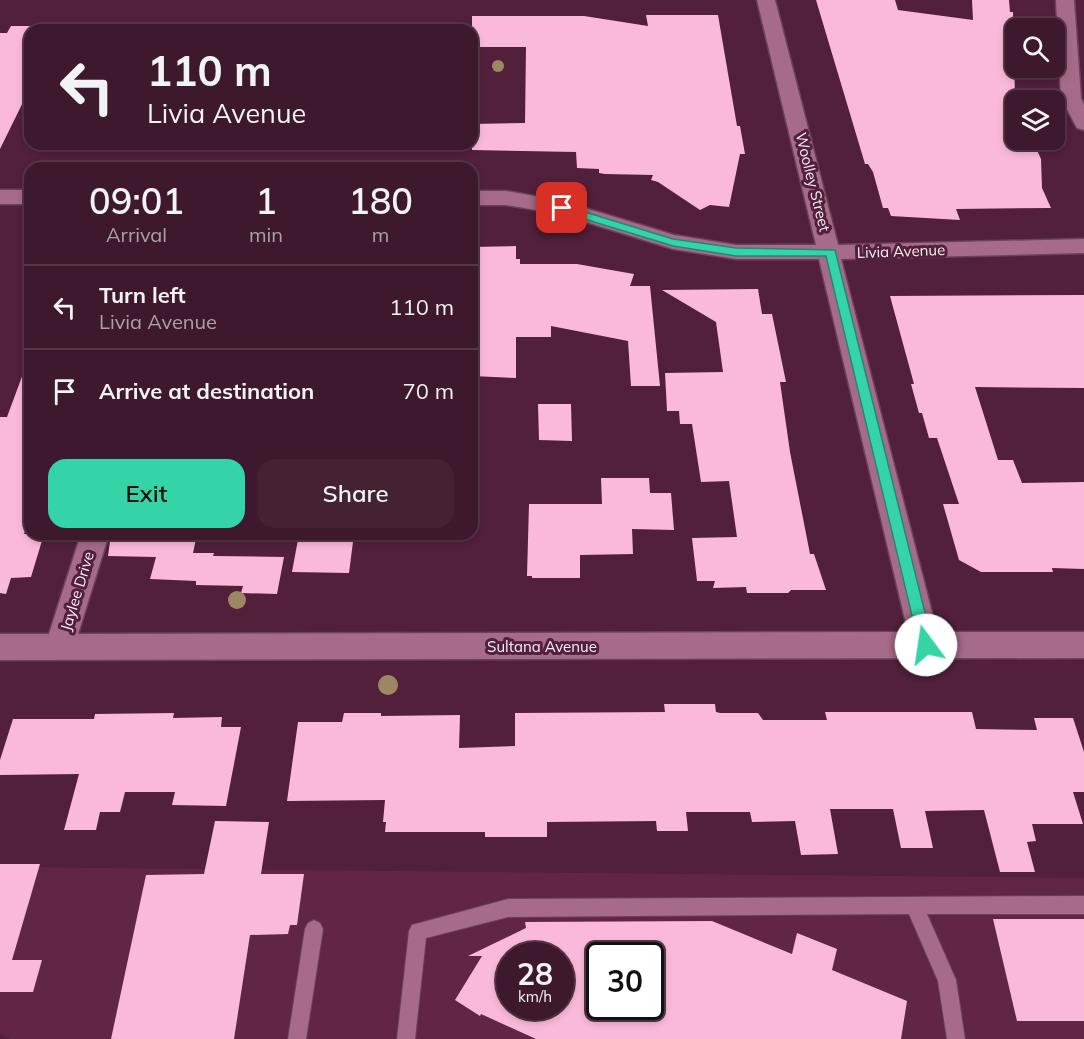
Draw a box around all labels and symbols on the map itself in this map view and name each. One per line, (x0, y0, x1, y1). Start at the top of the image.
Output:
street label: Woolley Street (792, 130, 834, 234)
pin (536, 182, 587, 233)
street label: Livia Avenue (856, 240, 946, 262)
street label: Jaylee Drive (56, 549, 98, 633)
position arrow (894, 613, 958, 677)
street label: Sultana Avenue (487, 637, 597, 656)
speed limit sign: 30 (586, 942, 664, 1020)

